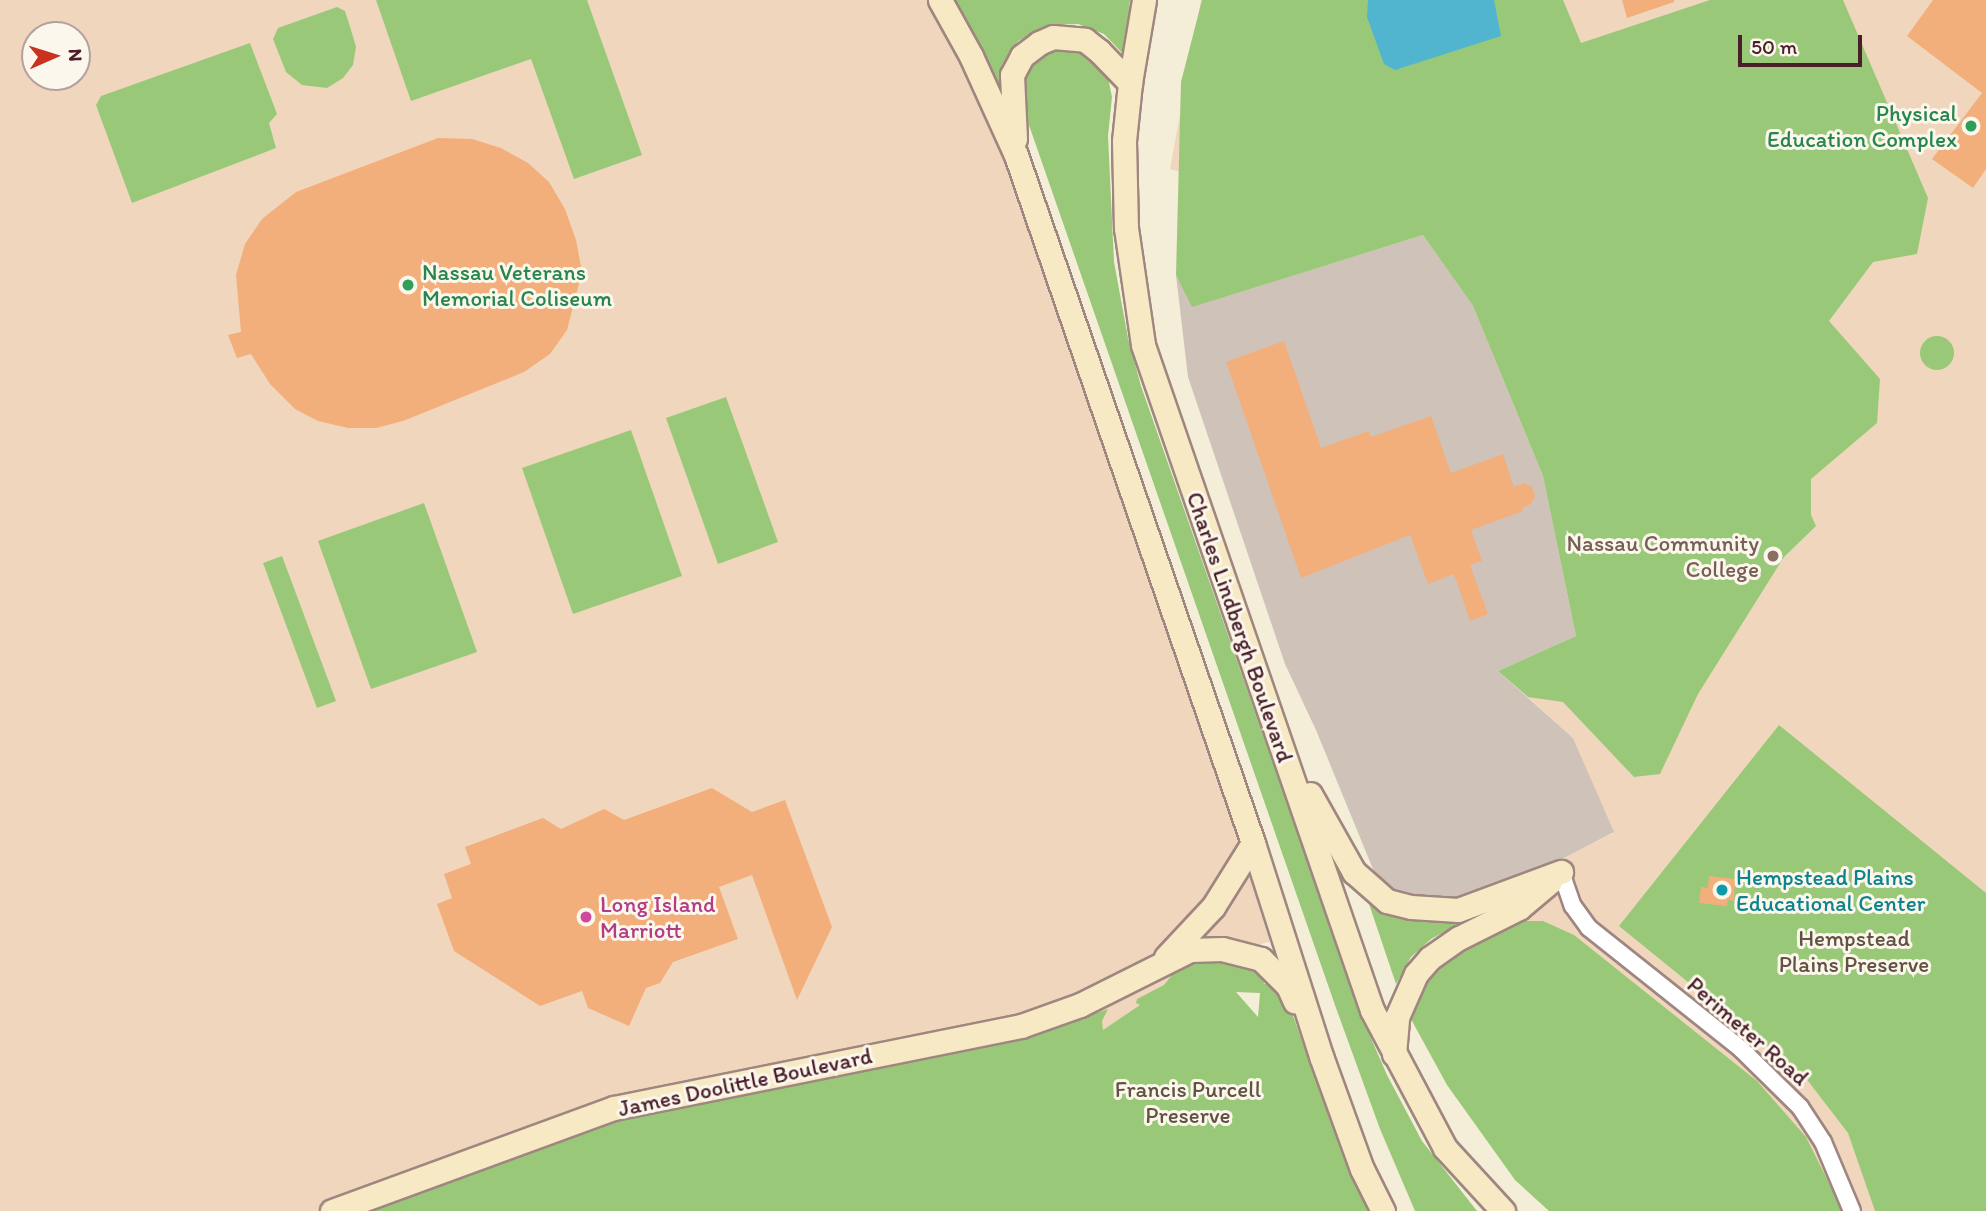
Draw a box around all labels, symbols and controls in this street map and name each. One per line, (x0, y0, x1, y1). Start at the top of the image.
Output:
north arrow (21, 21, 91, 91)
scale bar (1741, 21, 1865, 65)
text: 50 m (1751, 34, 1797, 59)
text: N (64, 48, 87, 62)
place label: Physical Education Complex (1767, 99, 1957, 153)
marker: Physical Education Complex (1963, 118, 1979, 134)
place label: Nassau Veterans Memorial Coliseum (422, 258, 613, 312)
marker: Nassau Veterans Memorial Coliseum (400, 277, 416, 293)
street label: Charles Lindbergh Boulevard (1180, 487, 1300, 767)
place label: Nassau Community College (1566, 529, 1759, 583)
marker: Nassau Community College (1765, 548, 1781, 564)
place label: Hempstead Plains Educational Center (1736, 863, 1926, 917)
marker: Hempstead Plains Educational Center (1714, 882, 1730, 898)
place label: Long Island Marriott (600, 890, 716, 944)
marker: Long Island Marriott (578, 909, 594, 925)
park label: Hempstead Plains Preserve (1779, 924, 1929, 978)
street label: Perimeter Road (1682, 971, 1814, 1091)
street label: James Doolittle Boulevard (615, 1042, 875, 1122)
park label: Francis Purcell Preserve (1115, 1075, 1261, 1129)

